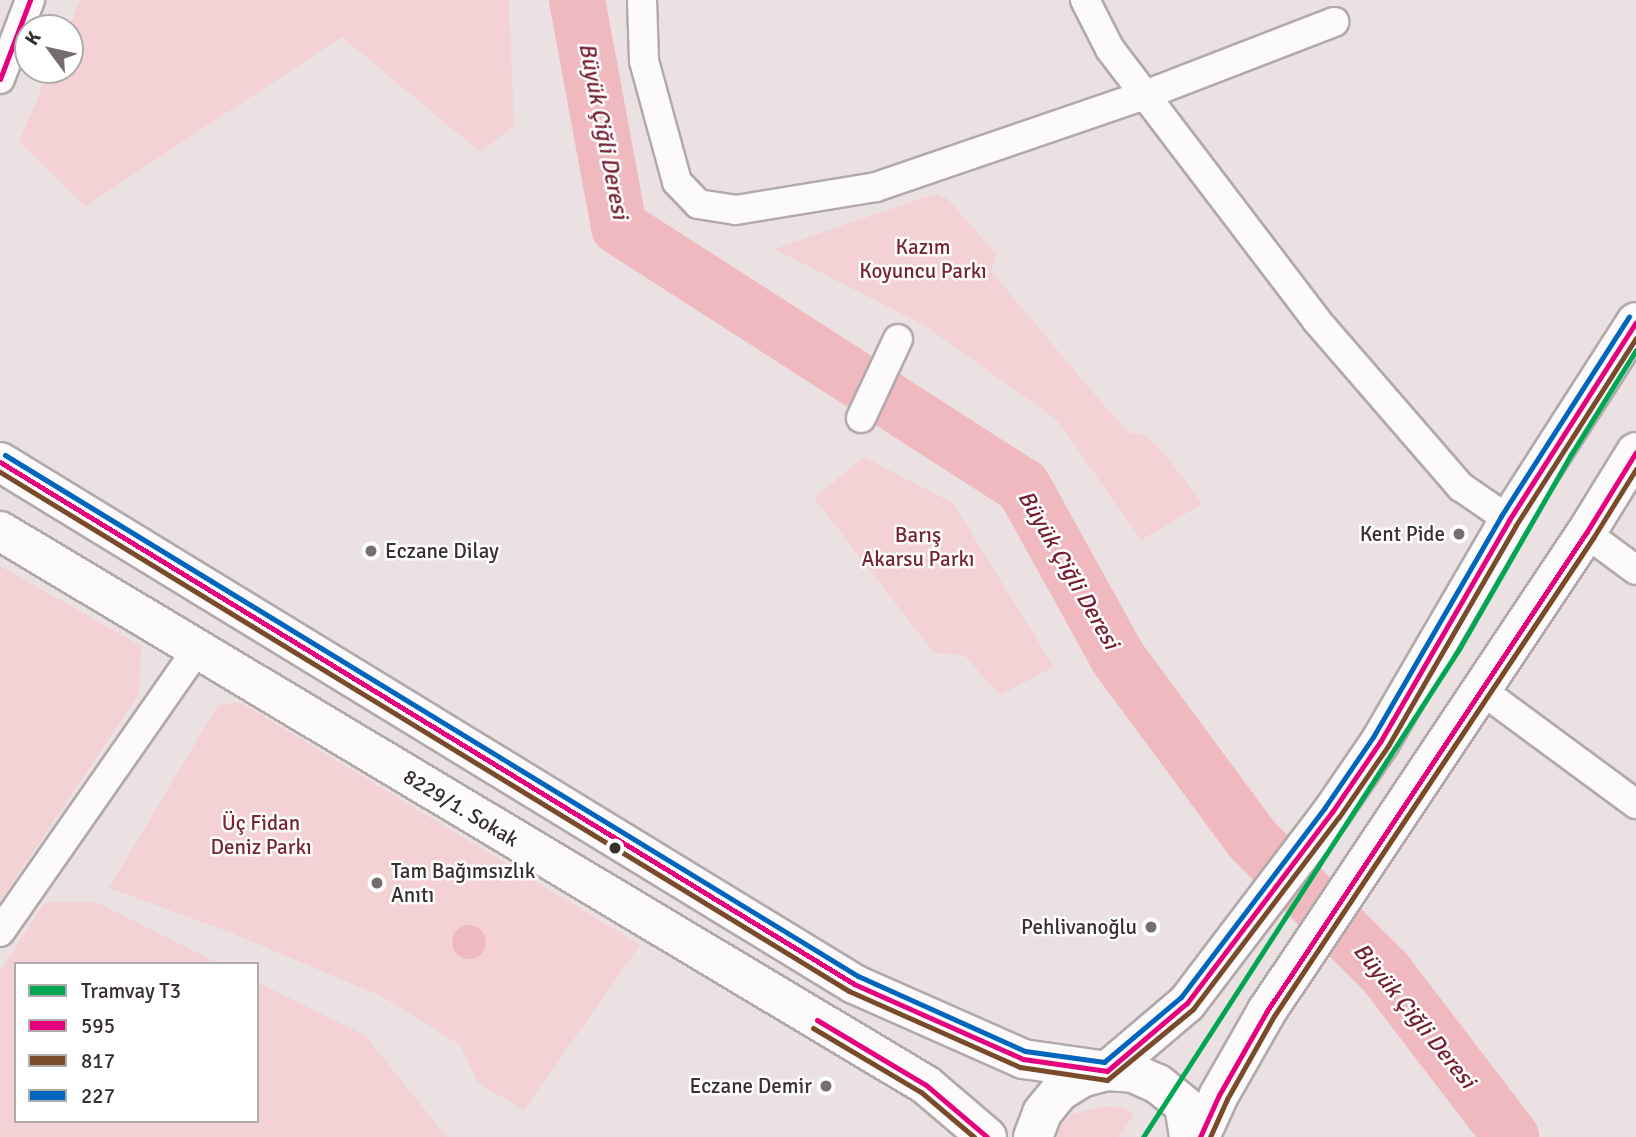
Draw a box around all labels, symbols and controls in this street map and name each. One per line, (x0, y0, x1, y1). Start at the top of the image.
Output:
north arrow (14, 14, 84, 84)
text: K (20, 27, 46, 50)
water label: Büyük Çiğli Deresi (572, 41, 634, 221)
park label: Kazım Koyuncu Parkı (859, 234, 987, 284)
water label: Büyük Çiğli Deresi (1011, 486, 1125, 654)
place label: Kent Pide (1360, 521, 1445, 547)
park label: Barış Akarsu Parkı (862, 522, 974, 572)
marker: Kent Pide (1451, 526, 1467, 542)
place label: Eczane Dilay (385, 538, 499, 564)
marker: Eczane Dilay (363, 543, 379, 559)
street label: 8229/1. Sokak (399, 764, 523, 852)
park label: Üç Fidan Deniz Parkı (210, 810, 312, 860)
unlabelled marker (608, 841, 622, 855)
place label: Tam Bağımsızlık Anıtı (391, 858, 535, 908)
marker: Tam Bağımsızlık Anıtı (369, 875, 385, 891)
place label: Pehlivanoğlu (1021, 914, 1137, 940)
marker: Pehlivanoğlu (1143, 919, 1159, 935)
water label: Büyük Çiğli Deresi (1347, 938, 1481, 1094)
legend (14, 962, 259, 1123)
text: Tramvay T3 (81, 978, 181, 1004)
text: 595 (81, 1013, 115, 1039)
text: 817 (81, 1048, 115, 1074)
place label: Eczane Demir (690, 1073, 812, 1099)
marker: Eczane Demir (818, 1078, 834, 1094)
text: 227 (81, 1083, 115, 1109)

